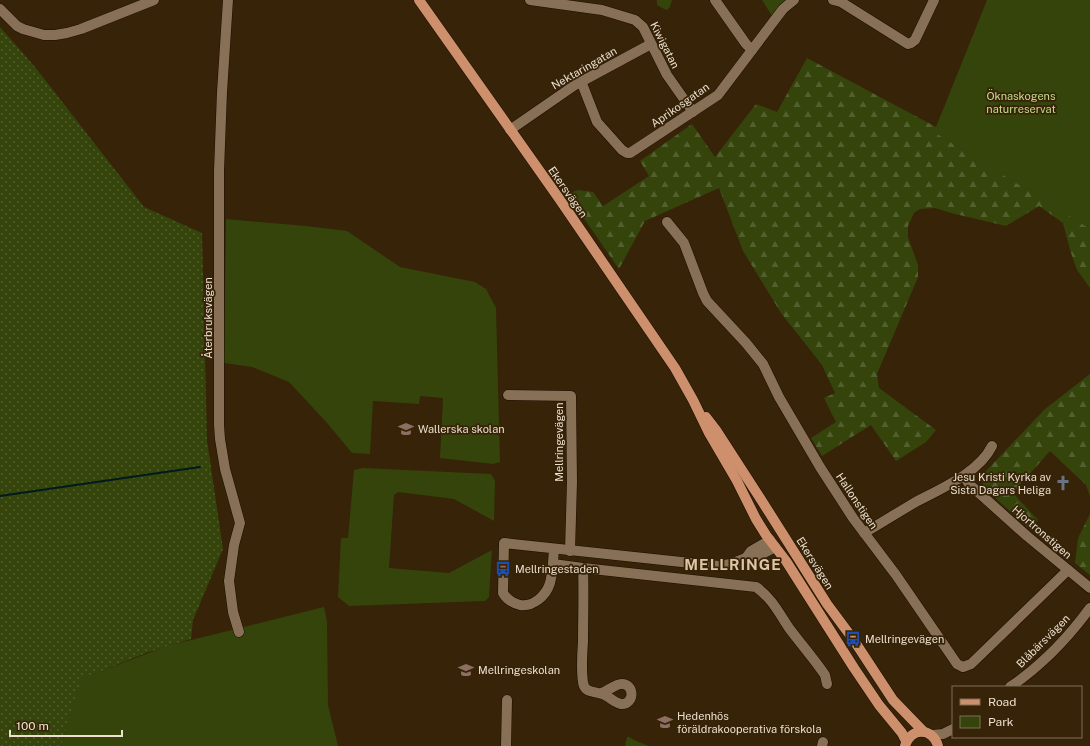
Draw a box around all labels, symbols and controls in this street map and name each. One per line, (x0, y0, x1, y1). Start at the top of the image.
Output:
street label: Kiwigatan (648, 20, 682, 70)
street label: Nektaringatan (549, 44, 619, 92)
street label: Aprikosgatan (649, 80, 711, 130)
park label: Öknaskogens naturreservat (986, 89, 1056, 115)
street label: Ekersvägen (546, 164, 590, 220)
street label: Återbruksvägen (201, 277, 214, 359)
street label: Mellringevägen (553, 402, 565, 482)
school or university icon: Wallerska skolan (397, 420, 415, 438)
place label: Wallerska skolan (418, 423, 505, 435)
street label: Hallonstigen (834, 471, 880, 531)
place label: Jesu Kristi Kyrka av Sista Dagars Heliga (950, 471, 1051, 496)
church icon: Jesu Kristi Kyrka av Sista Dagars Heliga (1054, 474, 1072, 492)
street label: Hjortronstigen (1010, 503, 1074, 561)
street label: Ekersvägen (794, 535, 836, 591)
district label: MELLRINGE (684, 556, 782, 573)
bus stop icon: Mellringestaden (494, 560, 512, 578)
place label: Mellringestaden (515, 563, 599, 575)
street label: Blåbärsvägen (1014, 612, 1072, 670)
bus stop icon: Mellringevägen (844, 630, 862, 648)
place label: Mellringevägen (865, 633, 944, 645)
school or university icon: Mellringeskolan (457, 661, 475, 679)
place label: Mellringeskolan (478, 664, 560, 676)
legend (952, 686, 1082, 738)
text: Road (988, 695, 1016, 709)
place label: Hedenhös föräldrakooperativa förskola (677, 710, 822, 735)
scale bar (10, 712, 122, 738)
school or university icon: Hedenhös föräldrakooperativa förskola (656, 713, 674, 731)
text: Park (988, 715, 1014, 729)
text: 100 m (16, 719, 49, 733)

